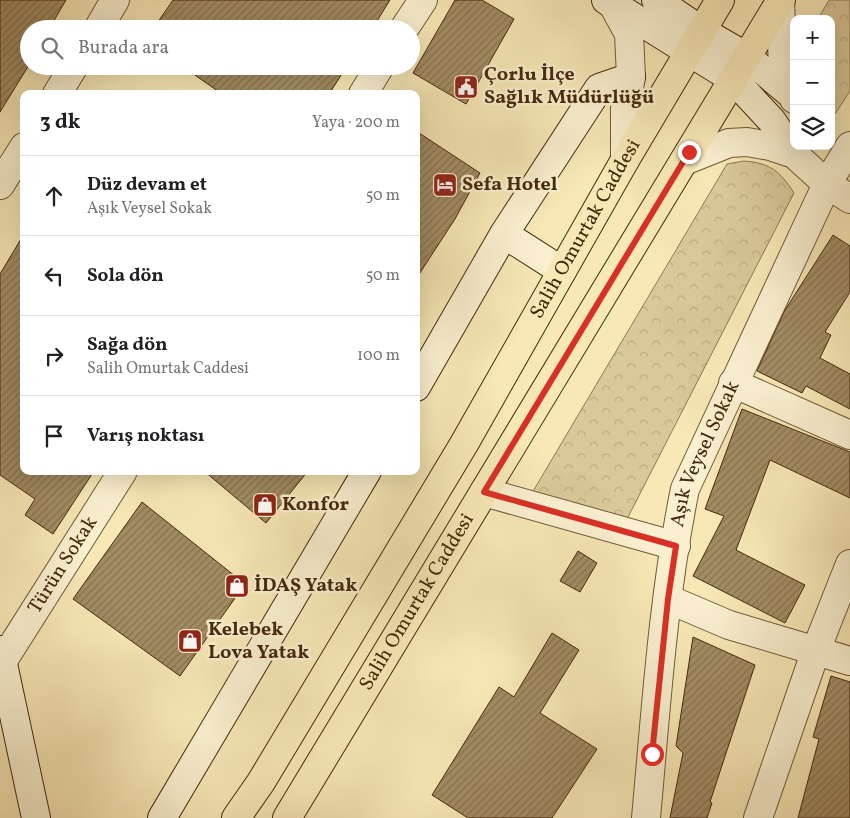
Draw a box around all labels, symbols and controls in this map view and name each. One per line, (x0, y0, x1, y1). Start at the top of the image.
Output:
map controls (790, 15, 835, 150)
button: + (790, 15, 835, 60)
search box (20, 20, 420, 75)
icon: search (38, 34, 66, 62)
text: Burada ara (78, 35, 169, 61)
button: − (790, 60, 835, 105)
place label: Çorlu İlçe Sağlık Müdürlüğü (484, 61, 654, 112)
public building icon: Çorlu İlçe Sağlık Müdürlüğü (453, 74, 479, 100)
button: layers (790, 105, 835, 150)
text: 3 dk (40, 108, 80, 137)
text: Yaya · 200 m (312, 112, 400, 134)
street label: Salih Omurtak Caddesi (524, 134, 648, 324)
route end (678, 141, 701, 164)
place label: Sefa Hotel (462, 171, 558, 199)
text: Düz devam et (87, 172, 207, 198)
hotel icon: Sefa Hotel (432, 172, 458, 198)
icon: ahead (40, 182, 68, 210)
text: 50 m (366, 185, 400, 207)
text: Aşık Veysel Sokak (87, 198, 212, 220)
icon: left (40, 262, 68, 290)
text: Sola dön (87, 263, 164, 289)
text: 50 m (366, 265, 400, 287)
text: Sağa dön (87, 332, 167, 358)
icon: right (40, 342, 68, 370)
text: 100 m (357, 345, 400, 367)
text: Salih Omurtak Caddesi (87, 358, 249, 380)
street label: Aşık Veysel Sokak (664, 376, 747, 529)
icon: arrive (40, 422, 68, 450)
text: Varış noktası (87, 423, 204, 449)
place label: Konfor (282, 491, 349, 519)
shop icon: Konfor (252, 492, 278, 518)
street label: Salih Omurtak Caddesi (353, 508, 482, 696)
street label: Türün Sokak (22, 511, 105, 620)
place label: İDAŞ Yatak (254, 572, 357, 600)
shop icon: İDAŞ Yatak (224, 573, 250, 599)
place label: Kelebek Lova Yatak (208, 616, 309, 667)
shop icon: Kelebek Lova Yatak (177, 628, 203, 654)
route start (641, 743, 664, 766)

